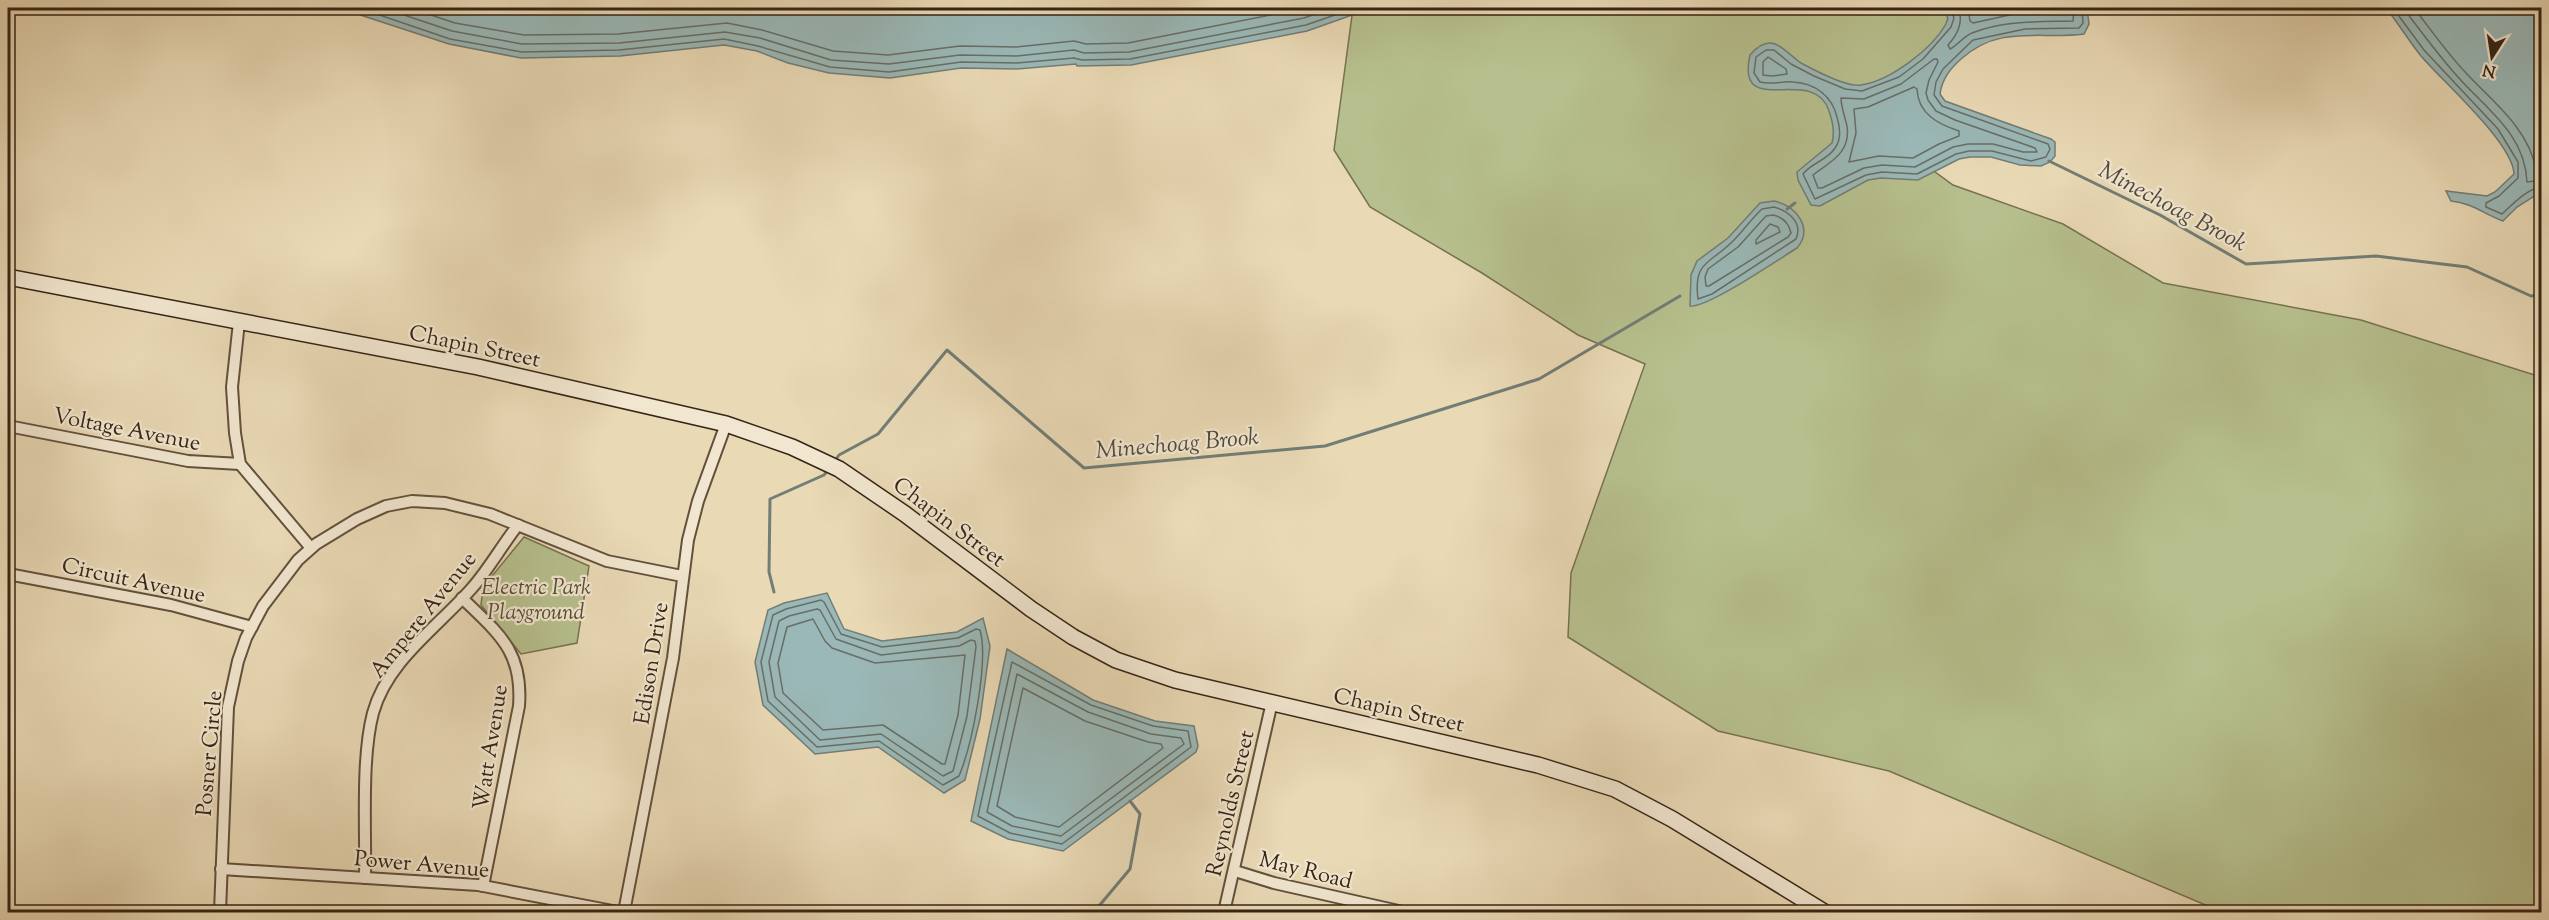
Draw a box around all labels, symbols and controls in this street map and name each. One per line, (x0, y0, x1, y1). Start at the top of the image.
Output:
north arrow (2462, 27, 2522, 87)
text: N (2481, 57, 2498, 82)
water label: Minechoag Brook (2092, 154, 2253, 261)
street label: Chapin Street (406, 318, 543, 378)
street label: Voltage Avenue (50, 401, 203, 461)
water label: Minechoag Brook (1094, 421, 1260, 469)
street label: Chapin Street (885, 470, 1012, 577)
street label: Ampere Avenue (363, 546, 486, 686)
street label: Circuit Avenue (59, 551, 208, 613)
park label: Electric Park Playground (481, 573, 591, 630)
street label: Edison Drive (628, 600, 678, 727)
street label: Chapin Street (1330, 681, 1467, 743)
street label: Watt Avenue (466, 683, 518, 812)
street label: Posner Circle (190, 689, 232, 817)
street label: Reynolds Street (1200, 727, 1264, 880)
street label: Power Avenue (353, 844, 491, 888)
street label: May Road (1255, 845, 1355, 899)

